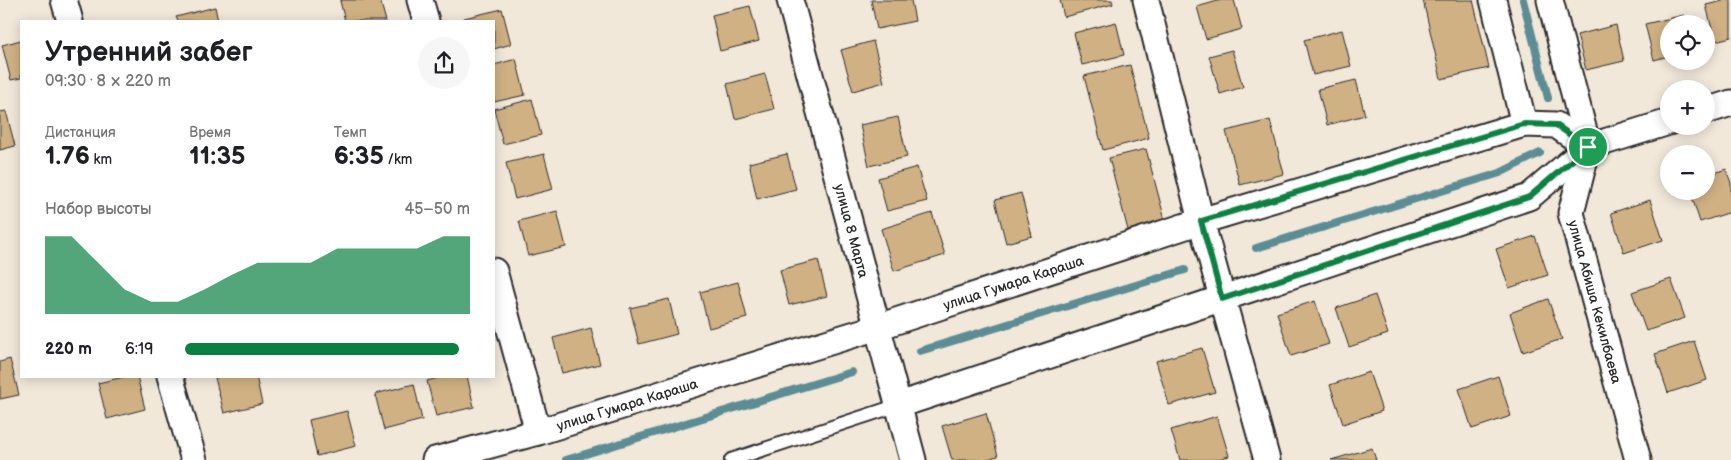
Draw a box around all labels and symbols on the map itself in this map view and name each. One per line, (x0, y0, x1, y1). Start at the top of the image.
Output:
pin (1567, 126, 1609, 168)
street label: улица 8 Марта (831, 182, 872, 281)
street label: улица Абиша Кекилбаева (1564, 218, 1625, 386)
street label: улица Гумара Караша (941, 252, 1087, 314)
street label: улица Гумара Караша (555, 375, 701, 435)

